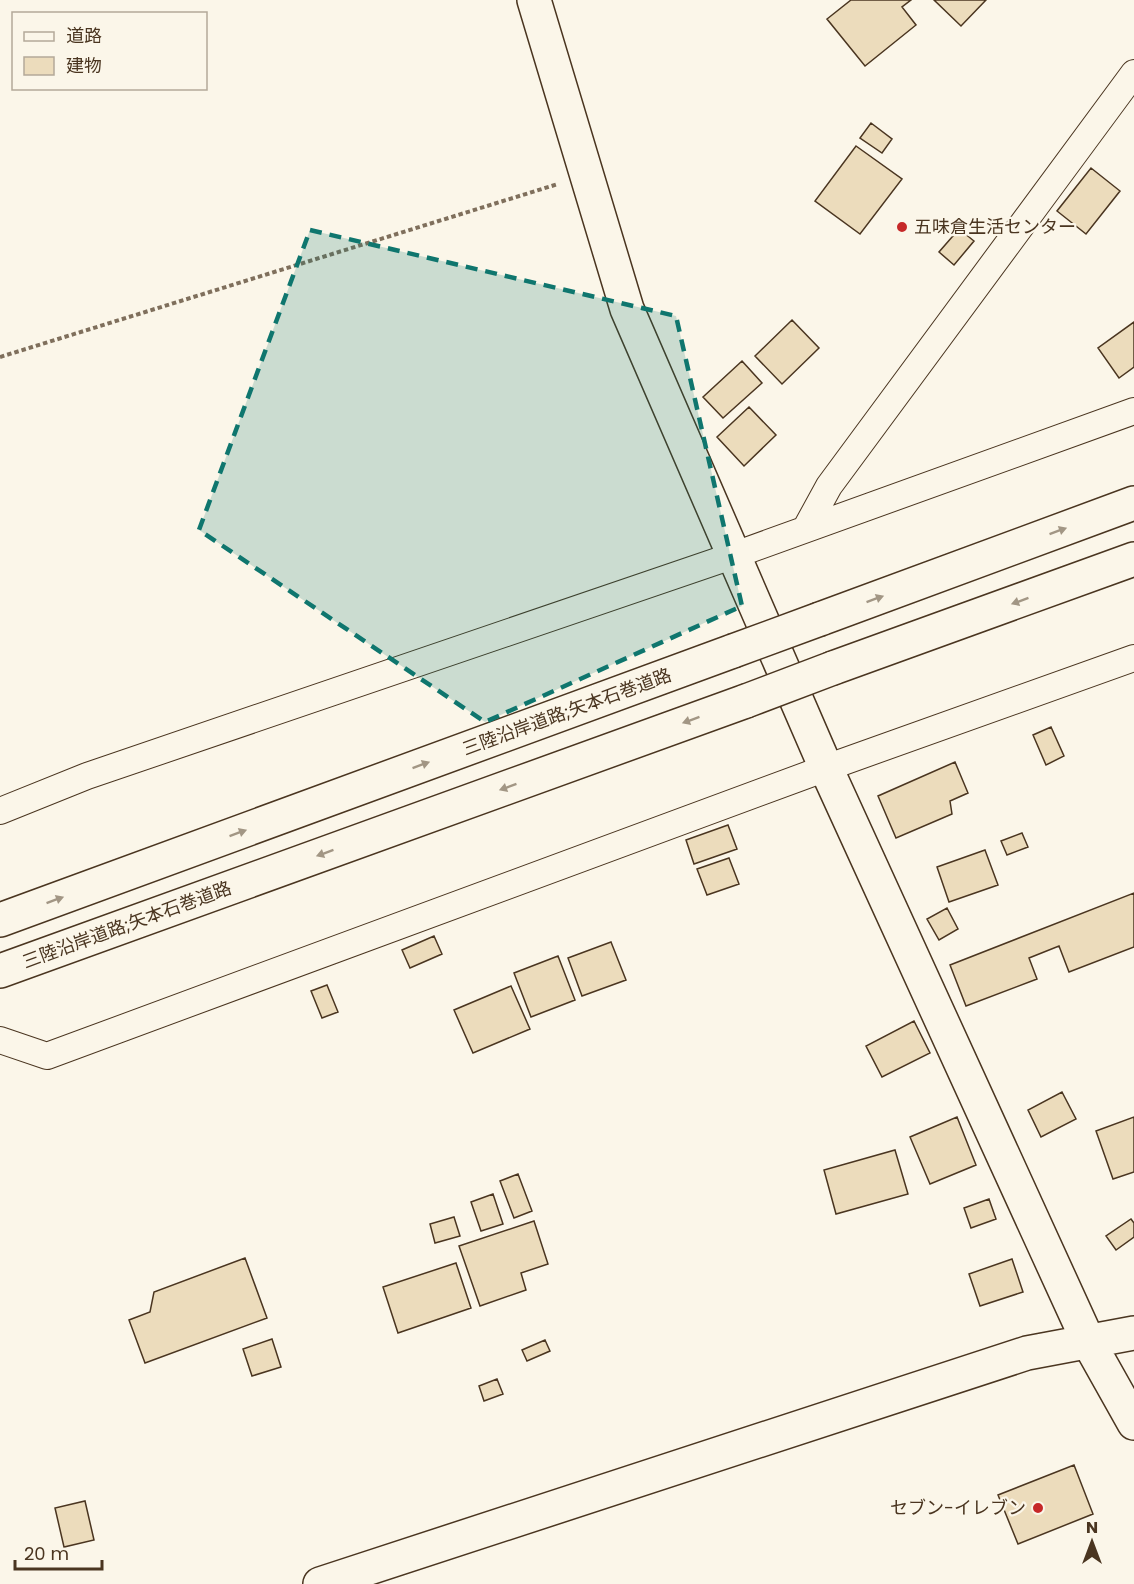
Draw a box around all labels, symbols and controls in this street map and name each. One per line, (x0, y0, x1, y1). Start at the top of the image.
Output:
legend (12, 12, 207, 90)
text: 道路 (66, 23, 102, 48)
text: 建物 (66, 53, 102, 78)
place label: 五味倉生活センター (914, 214, 1076, 239)
marker: 五味倉生活センター (895, 220, 909, 234)
one-way arrow (1049, 525, 1067, 535)
one-way arrow (866, 593, 884, 603)
one-way arrow (1011, 596, 1029, 606)
street label: 三陸沿岸道路;矢本石巻道路 (459, 662, 675, 761)
one-way arrow (682, 716, 700, 726)
one-way arrow (412, 760, 430, 770)
one-way arrow (499, 783, 517, 792)
one-way arrow (229, 827, 247, 837)
one-way arrow (315, 849, 333, 859)
street label: 三陸沿岸道路;矢本石巻道路 (19, 875, 235, 974)
one-way arrow (46, 894, 64, 904)
place label: セブン-イレブン (890, 1495, 1026, 1520)
marker: セブン-イレブン (1031, 1501, 1045, 1515)
north arrow (1062, 1512, 1122, 1572)
text: N (1086, 1516, 1098, 1539)
scale bar (15, 1533, 102, 1571)
text: 20 m (24, 1541, 69, 1566)

